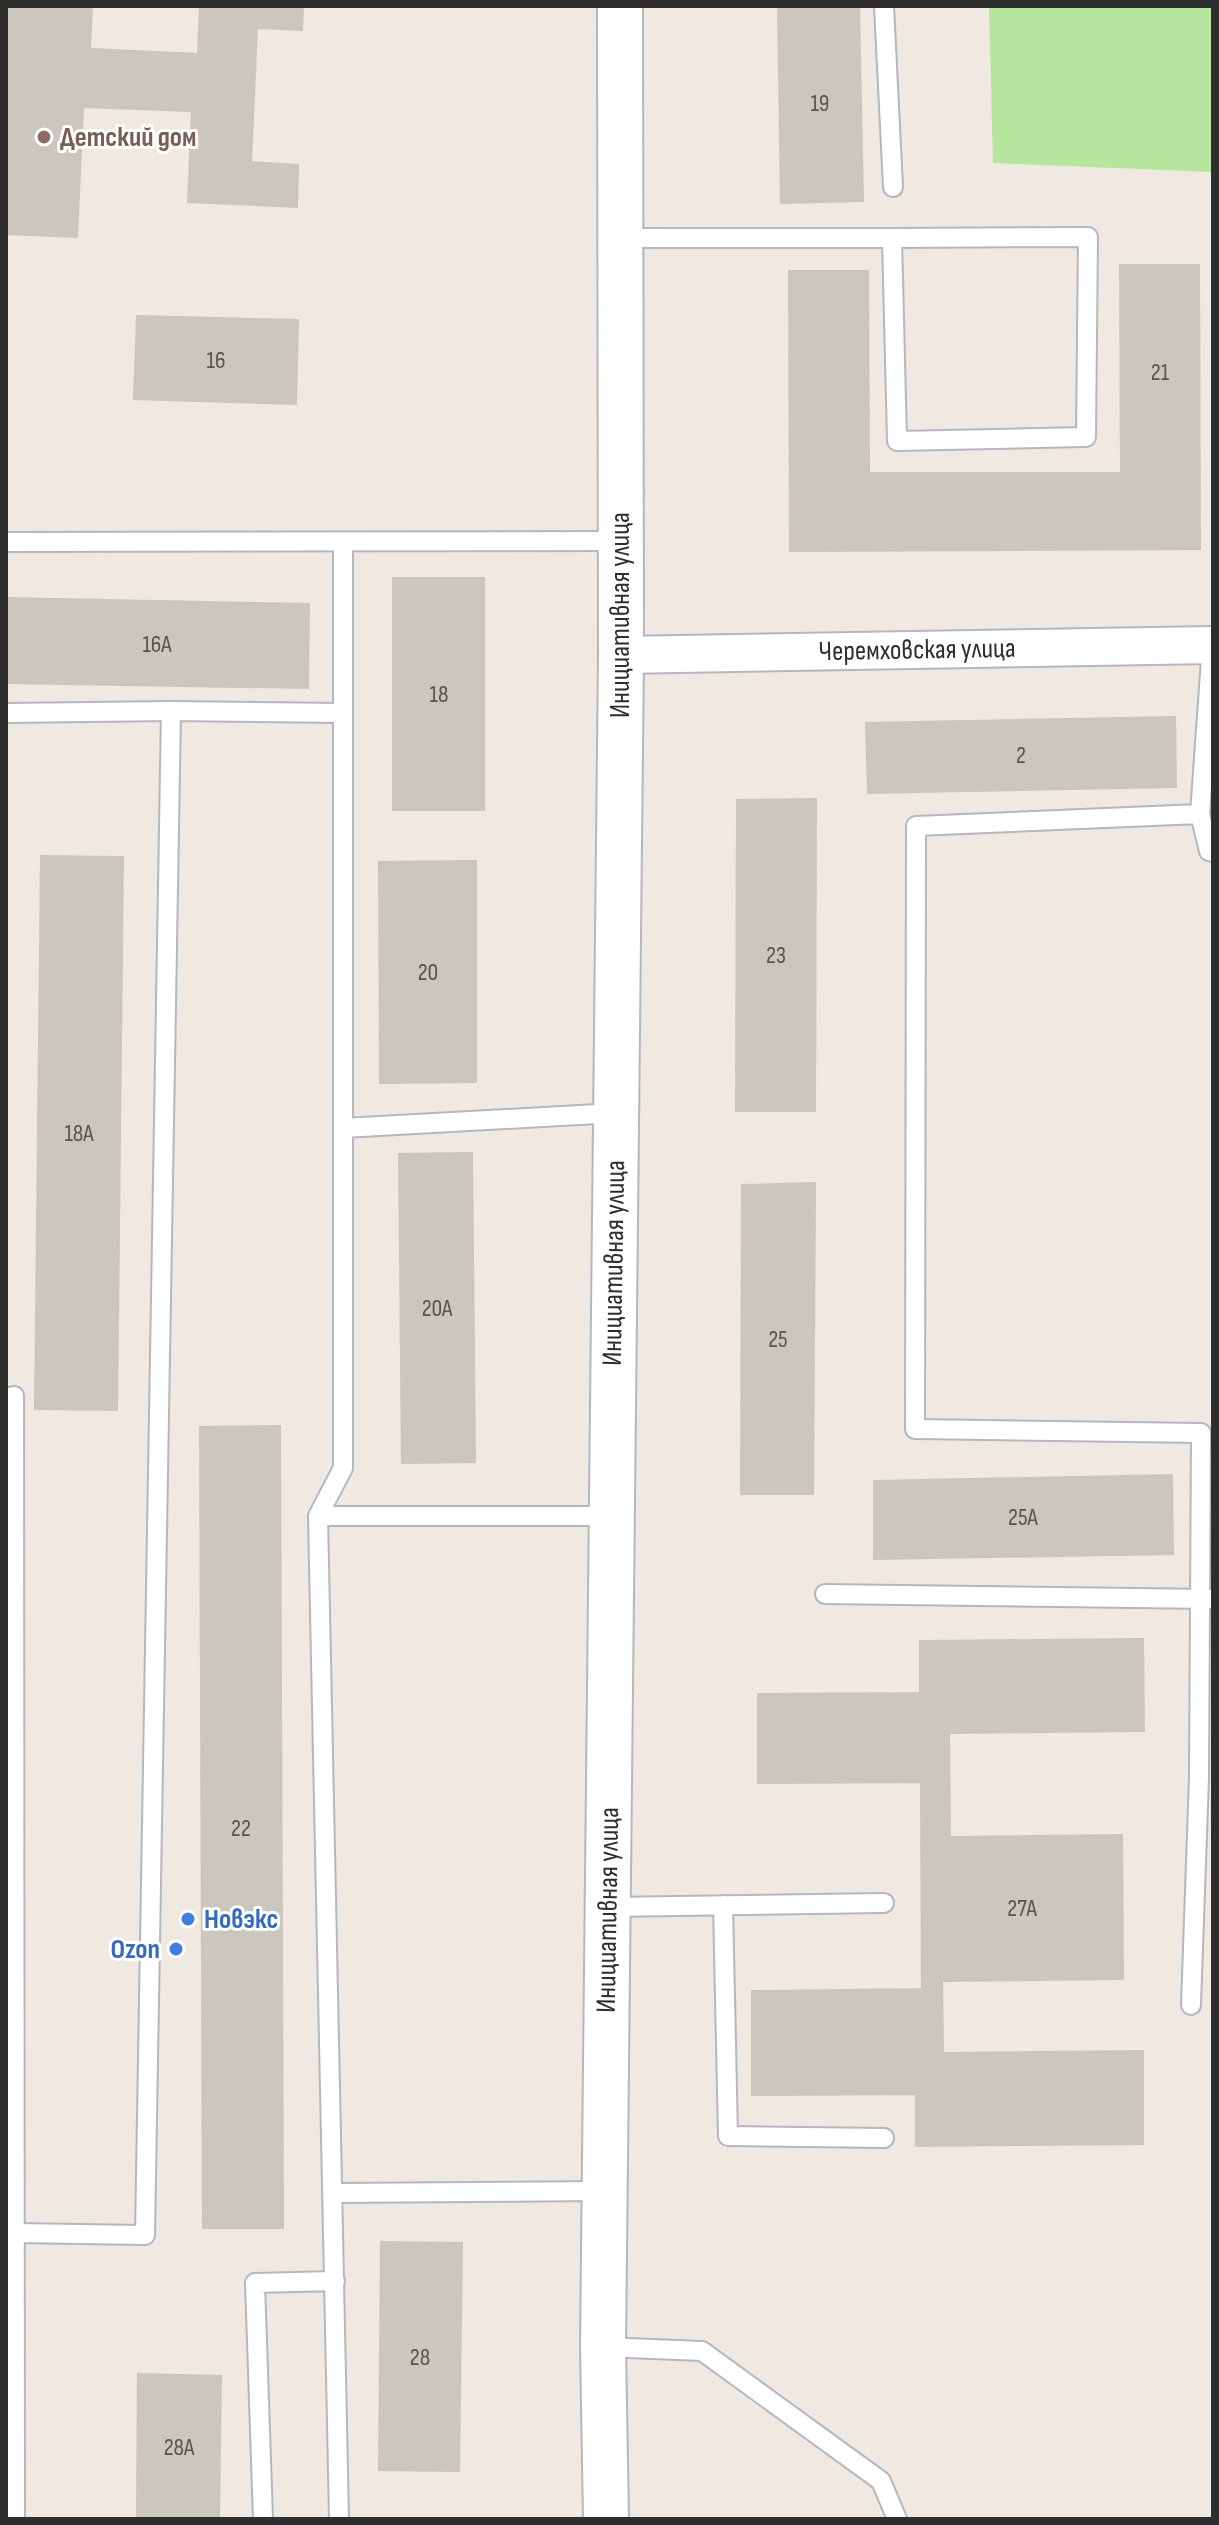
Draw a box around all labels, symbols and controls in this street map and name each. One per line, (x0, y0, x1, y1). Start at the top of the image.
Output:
house number: 19 (810, 89, 830, 118)
place label: Детский дом (60, 121, 197, 154)
marker: Детский дом (35, 128, 53, 146)
house number: 16 (207, 346, 225, 375)
house number: 21 (1151, 358, 1170, 387)
street label: Инициативная улица (604, 512, 637, 718)
house number: 16А (142, 630, 172, 659)
street label: Черемховская улица (818, 632, 1016, 668)
house number: 18 (430, 680, 448, 709)
house number: 2 (1016, 741, 1026, 770)
house number: 23 (766, 941, 786, 970)
house number: 20 (418, 958, 438, 987)
house number: 18А (64, 1119, 94, 1148)
street label: Инициативная улица (596, 1160, 632, 1366)
house number: 20А (422, 1294, 453, 1323)
house number: 25 (768, 1325, 788, 1354)
house number: 25А (1008, 1503, 1039, 1532)
street label: Инициативная улица (590, 1807, 626, 2013)
house number: 22 (231, 1814, 251, 1843)
house number: 27А (1007, 1894, 1037, 1923)
place label: Новэкс (204, 1903, 278, 1936)
marker: Новэкс (179, 1910, 197, 1928)
place label: Ozon (110, 1933, 160, 1966)
marker: Ozon (167, 1940, 185, 1958)
house number: 28 (410, 2343, 430, 2372)
house number: 28А (164, 2433, 195, 2462)

